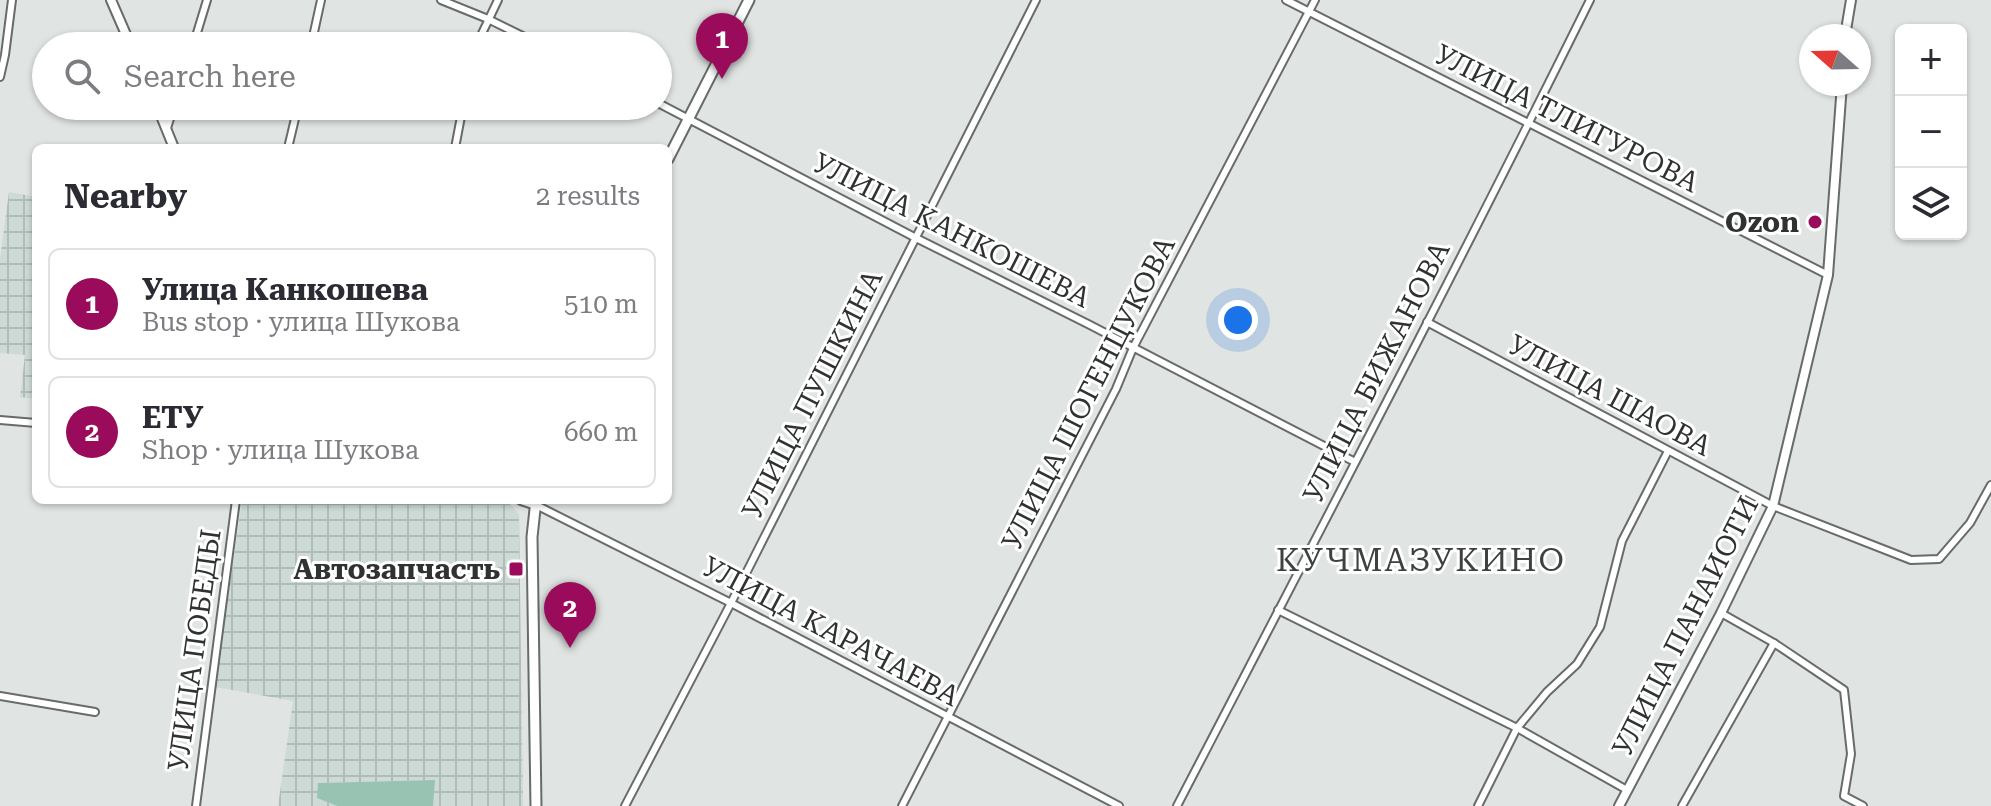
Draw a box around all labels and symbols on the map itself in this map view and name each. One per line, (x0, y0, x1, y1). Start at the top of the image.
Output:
pin: 1 (696, 13, 748, 79)
north arrow (1799, 24, 1871, 96)
street label: УЛИЦА ТЛИГУРОВА (1429, 38, 1705, 200)
street label: УЛИЦА КАНКОШЕВА (808, 146, 1096, 315)
place label: Ozon (1725, 206, 1799, 239)
marker: Ozon (1806, 213, 1824, 231)
street label: УЛИЦА ШОГЕНЦУКОВА (995, 231, 1182, 555)
street label: УЛИЦА БИЖАНОВА (1296, 236, 1457, 508)
street label: УЛИЦА ПУШКИНА (735, 264, 890, 524)
your location (1218, 300, 1258, 340)
street label: УЛИЦА ШАОВА (1503, 328, 1717, 463)
street label: УЛИЦА ПАНАИОТИ (1606, 491, 1765, 762)
street label: УЛИЦА ПОБЕДЫ (161, 527, 228, 773)
district label: КУЧМАЗУКИНО (1276, 541, 1566, 579)
street label: УЛИЦА КАРАЧАЕВА (697, 550, 965, 713)
place label: Автозапчасть (293, 553, 501, 586)
marker: Автозапчасть (507, 560, 525, 578)
pin: 2 (544, 582, 596, 648)

